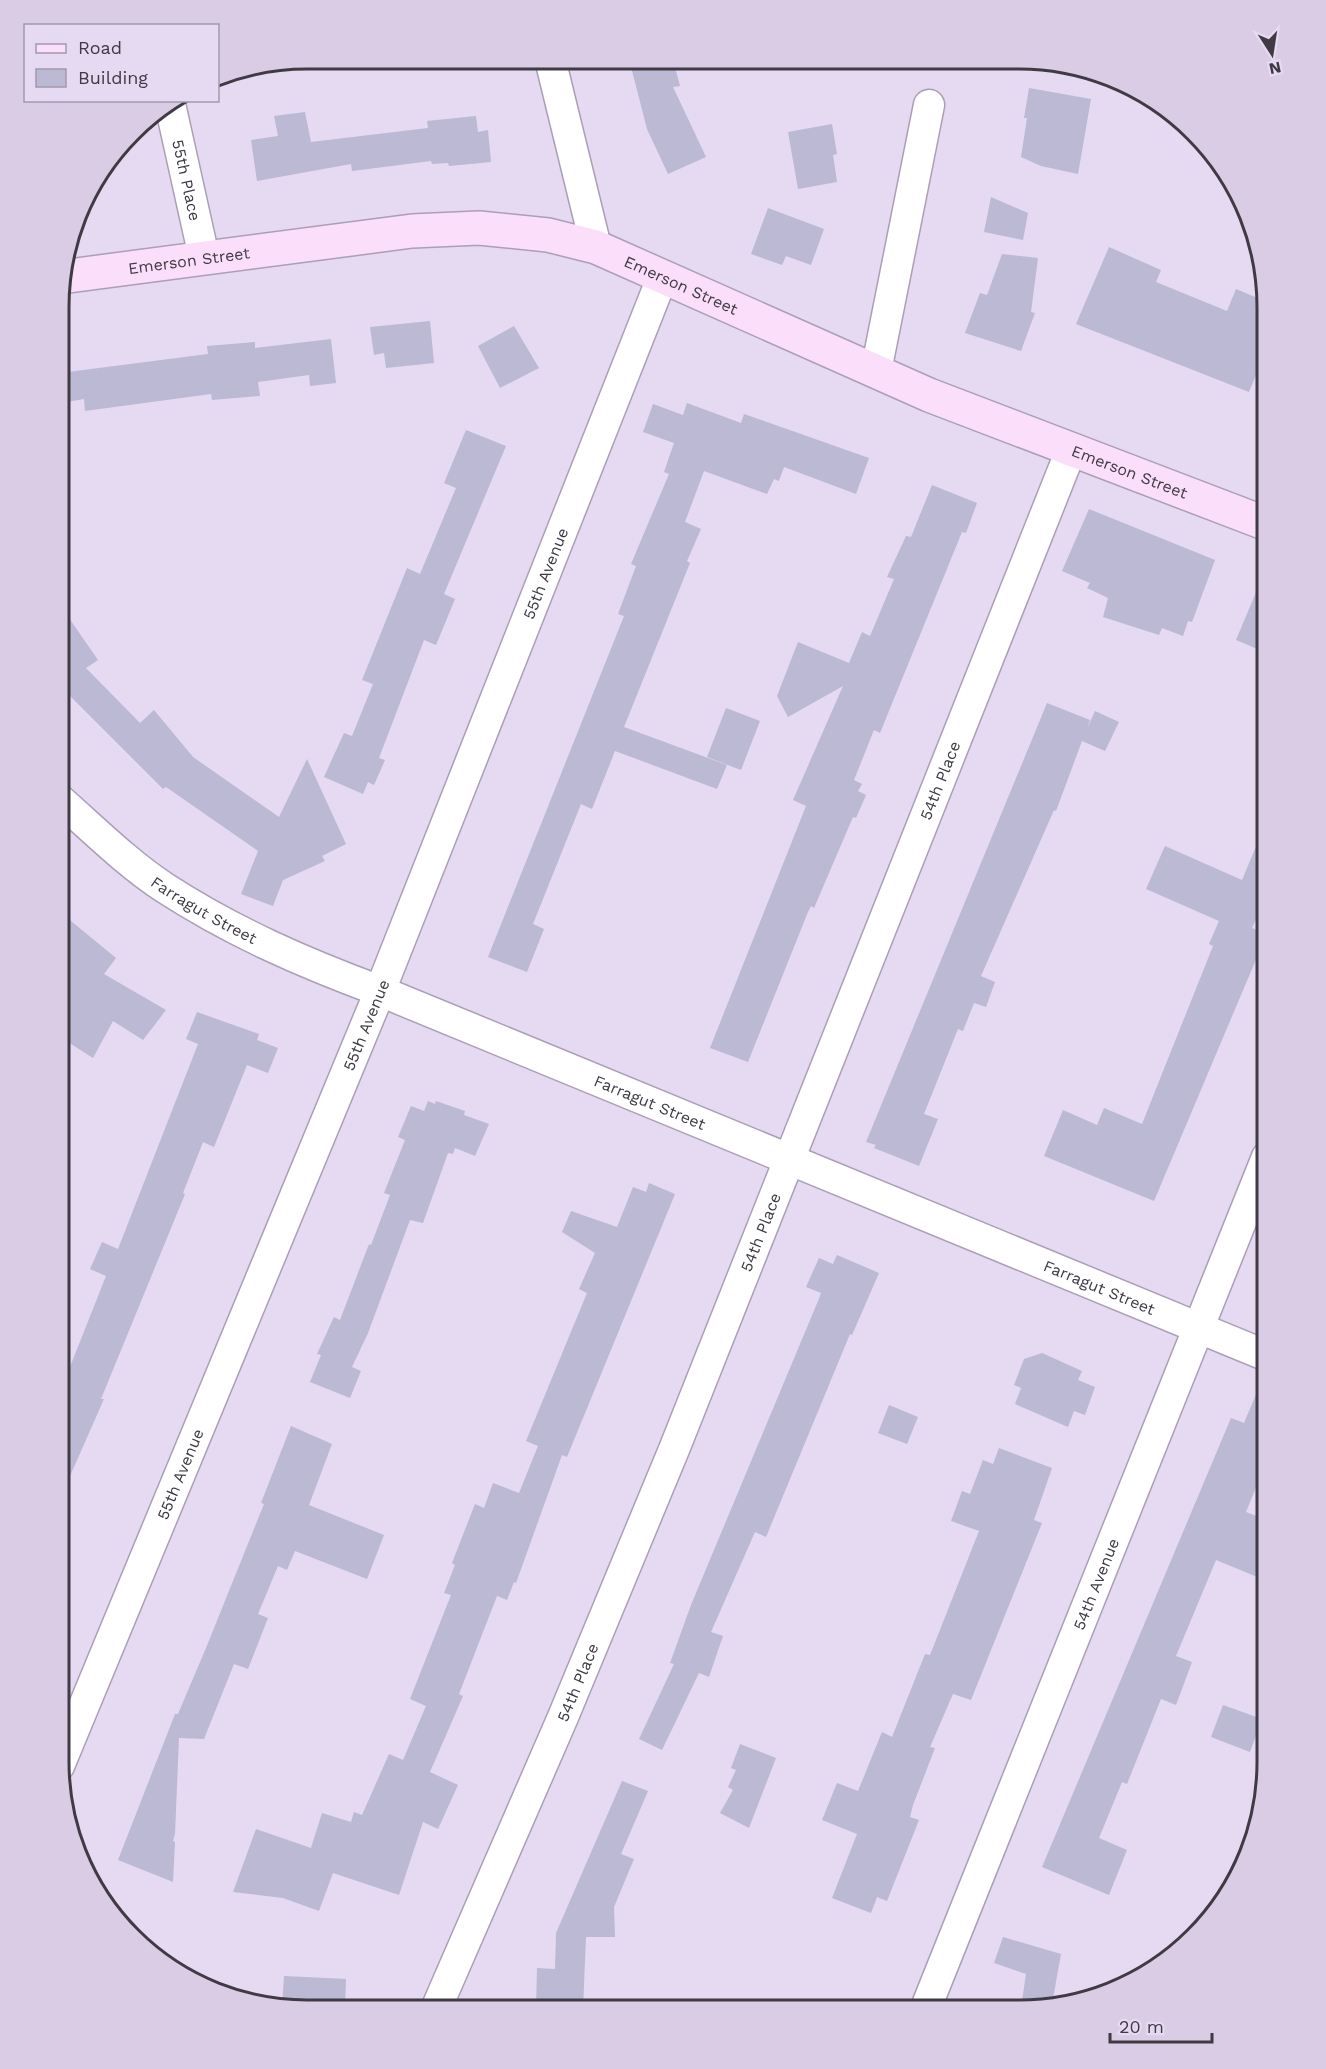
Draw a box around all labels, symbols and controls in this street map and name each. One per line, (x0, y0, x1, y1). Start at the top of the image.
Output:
legend (24, 24, 219, 102)
north arrow (1242, 24, 1302, 84)
text: Road (78, 37, 122, 58)
text: N (1267, 58, 1283, 79)
text: Building (78, 67, 148, 88)
street label: 55th Place (168, 138, 205, 223)
street label: Emerson Street (127, 243, 251, 278)
street label: Emerson Street (621, 252, 741, 319)
street label: Emerson Street (1069, 441, 1190, 503)
street label: 55th Avenue (519, 525, 572, 622)
street label: 54th Place (916, 738, 964, 823)
street label: Farragut Street (147, 872, 260, 948)
street label: 55th Avenue (339, 977, 394, 1074)
street label: Farragut Street (591, 1071, 709, 1134)
street label: 54th Place (737, 1190, 785, 1274)
street label: Farragut Street (1041, 1256, 1158, 1319)
street label: 55th Avenue (153, 1426, 208, 1523)
street label: 54th Avenue (1069, 1536, 1123, 1633)
street label: 54th Place (553, 1640, 603, 1725)
scale bar (1110, 2006, 1212, 2044)
text: 20 m (1119, 2016, 1164, 2037)

